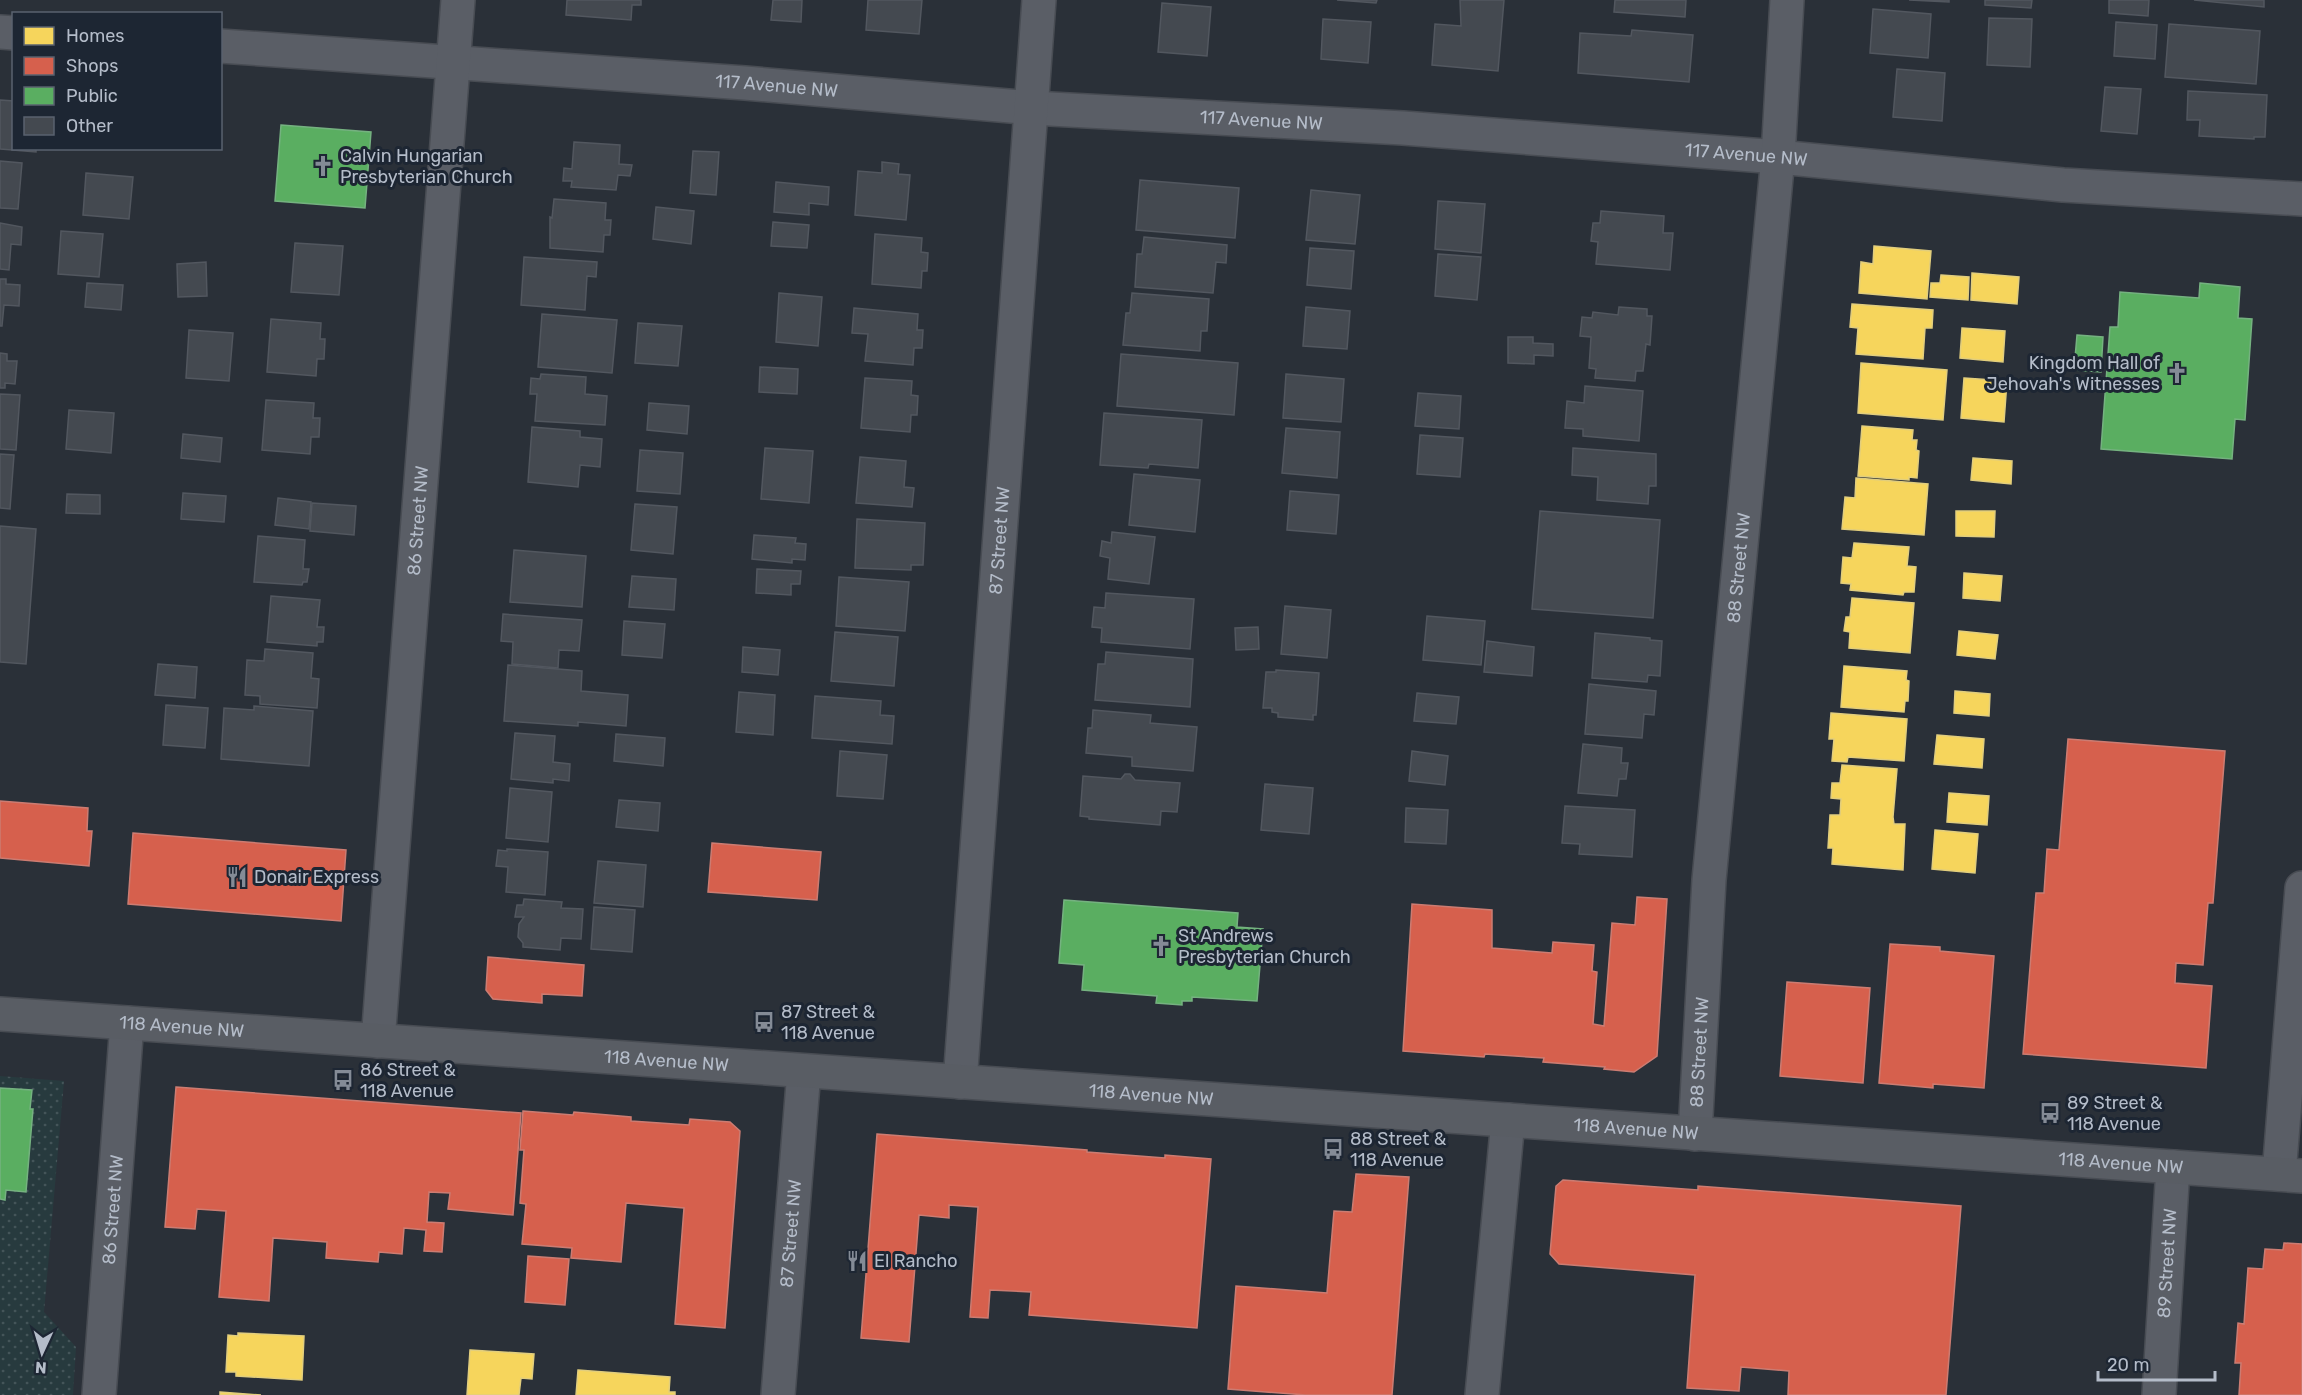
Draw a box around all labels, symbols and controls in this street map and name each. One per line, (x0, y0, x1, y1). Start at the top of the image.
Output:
legend (12, 12, 222, 150)
text: Homes (66, 25, 124, 47)
text: Shops (66, 55, 118, 77)
street label: 117 Avenue NW (714, 70, 839, 102)
text: Public (66, 85, 118, 107)
street label: 117 Avenue NW (1199, 106, 1323, 135)
text: Other (66, 115, 113, 137)
street label: 117 Avenue NW (1684, 139, 1808, 171)
place label: Calvin Hungarian Presbyterian Church (340, 145, 513, 188)
church icon: Calvin Hungarian Presbyterian Church (311, 154, 335, 178)
place label: Kingdom Hall of Jehovah's Witnesses (1986, 352, 2160, 395)
church icon: Kingdom Hall of Jehovah's Witnesses (2165, 361, 2189, 385)
street label: 86 Street NW (403, 465, 433, 576)
street label: 87 Street NW (985, 486, 1014, 595)
street label: 88 Street NW (1723, 512, 1755, 624)
restaurant icon: Donair Express (225, 865, 249, 889)
place label: Donair Express (254, 866, 379, 888)
place label: St Andrews Presbyterian Church (1178, 925, 1351, 968)
church icon: St Andrews Presbyterian Church (1149, 934, 1173, 958)
street label: 88 Street NW (1685, 996, 1714, 1108)
place label: 87 Street & 118 Avenue (781, 1001, 876, 1044)
bus stop icon: 87 Street & 118 Avenue (752, 1010, 776, 1034)
street label: 118 Avenue NW (118, 1011, 245, 1042)
street label: 118 Avenue NW (603, 1046, 730, 1076)
place label: 86 Street & 118 Avenue (360, 1059, 456, 1102)
bus stop icon: 86 Street & 118 Avenue (331, 1068, 355, 1092)
street label: 118 Avenue NW (1088, 1080, 1214, 1110)
place label: 89 Street & 118 Avenue (2067, 1092, 2163, 1135)
bus stop icon: 89 Street & 118 Avenue (2038, 1101, 2062, 1125)
street label: 118 Avenue NW (1573, 1114, 1699, 1144)
place label: 88 Street & 118 Avenue (1350, 1128, 1447, 1171)
bus stop icon: 88 Street & 118 Avenue (1321, 1137, 1345, 1161)
street label: 118 Avenue NW (2057, 1148, 2184, 1179)
street label: 86 Street NW (98, 1154, 128, 1265)
street label: 87 Street NW (776, 1179, 806, 1289)
street label: 89 Street NW (2153, 1208, 2181, 1319)
restaurant icon: El Rancho (845, 1249, 869, 1273)
place label: El Rancho (874, 1250, 958, 1272)
north arrow (12, 1323, 72, 1383)
scale bar (2098, 1344, 2215, 1382)
text: 20 m (2107, 1354, 2149, 1376)
text: N (35, 1358, 47, 1377)

